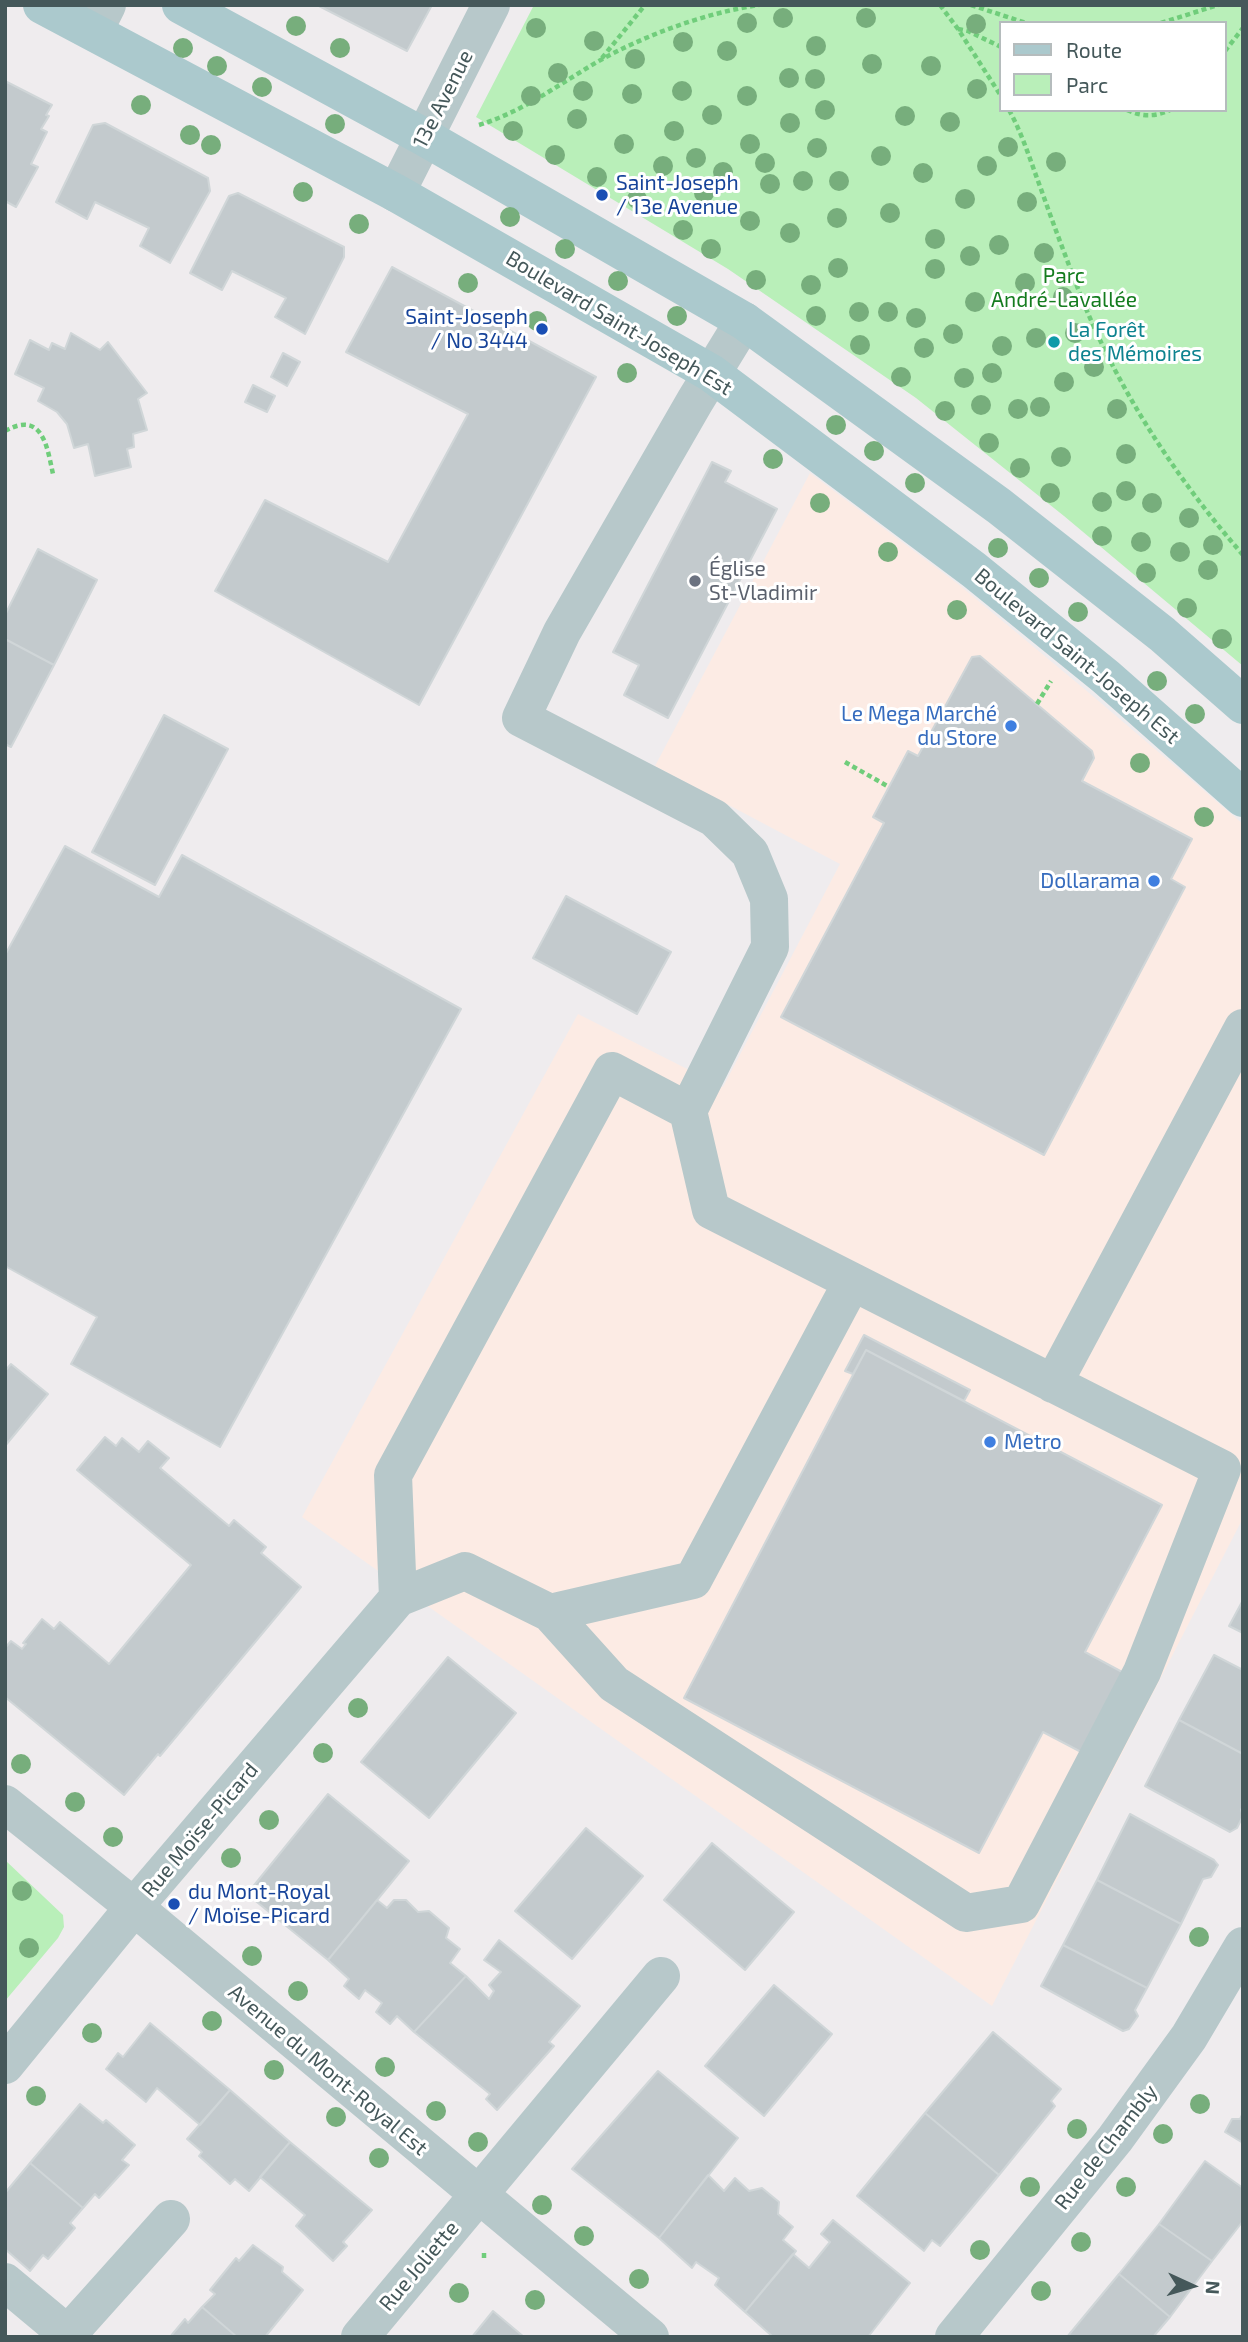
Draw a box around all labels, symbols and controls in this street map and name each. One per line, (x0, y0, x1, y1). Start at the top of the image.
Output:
legend (1000, 21, 1227, 112)
text: Route (1066, 37, 1122, 62)
street label: 13e Avenue (408, 46, 478, 152)
text: Parc (1066, 72, 1108, 97)
place label: Saint-Joseph / 13e Avenue (616, 170, 739, 220)
marker: Saint-Joseph / 13e Avenue (594, 187, 610, 203)
street label: Boulevard Saint-Joseph Est (501, 245, 737, 401)
park label: Parc André-Lavallée (991, 263, 1137, 313)
place label: Saint-Joseph / No 3444 (405, 304, 528, 354)
place label: La Forêt des Mémoires (1068, 317, 1202, 367)
marker: Saint-Joseph / No 3444 (534, 321, 550, 337)
marker: La Forêt des Mémoires (1046, 334, 1062, 350)
place label: Église St-Vladimir (709, 556, 817, 606)
street label: Boulevard Saint-Joseph Est (969, 563, 1185, 749)
marker: Église St-Vladimir (687, 573, 703, 589)
place label: Le Mega Marché du Store (841, 701, 997, 751)
marker: Le Mega Marché du Store (1003, 718, 1019, 734)
place label: Dollarama (1040, 868, 1140, 894)
marker: Dollarama (1146, 873, 1162, 889)
place label: Metro (1004, 1429, 1062, 1455)
marker: Metro (982, 1434, 998, 1450)
street label: Rue Moïse-Picard (137, 1758, 263, 1902)
place label: du Mont-Royal / Moïse-Picard (188, 1879, 330, 1929)
marker: du Mont-Royal / Moïse-Picard (166, 1896, 182, 1912)
street label: Avenue du Mont-Royal Est (223, 1979, 433, 2161)
street label: Rue de Chambly (1049, 2079, 1163, 2215)
street label: Rue Joliette (374, 2216, 464, 2316)
north arrow (1157, 2251, 1227, 2321)
text: N (1201, 2280, 1225, 2295)

